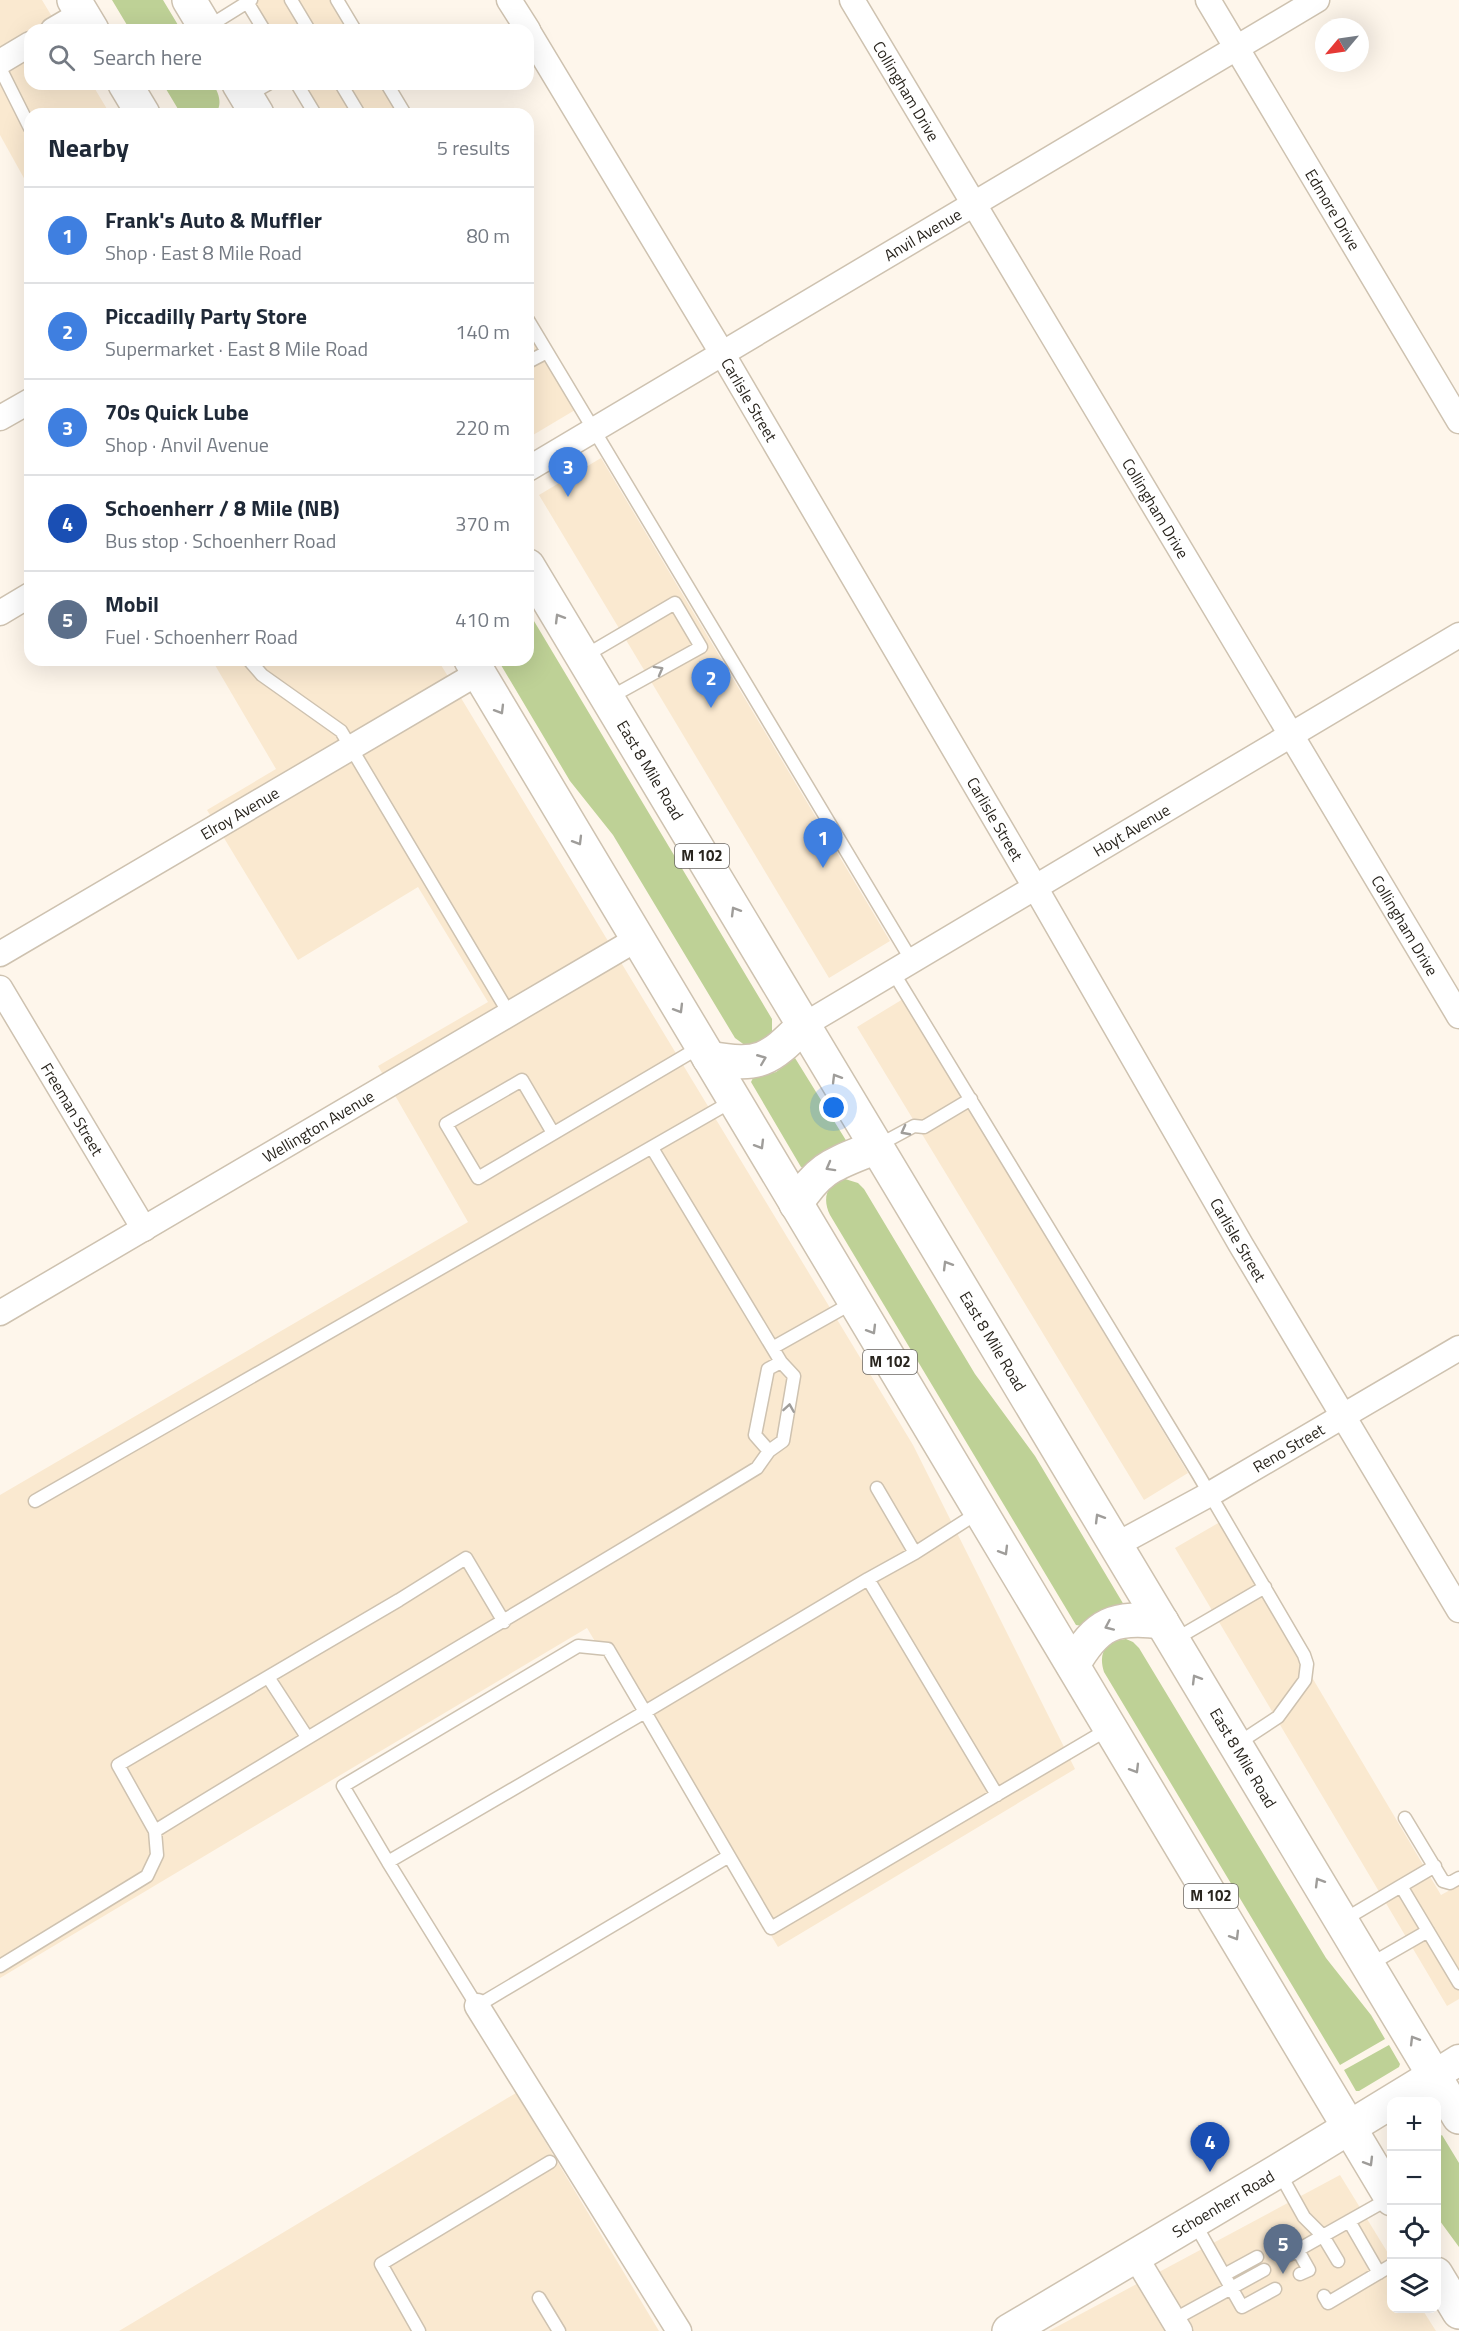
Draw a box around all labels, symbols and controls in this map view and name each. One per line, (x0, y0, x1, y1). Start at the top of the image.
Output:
north arrow (1315, 18, 1369, 72)
search box (24, 24, 534, 90)
street label: Collingham Drive (867, 36, 946, 146)
text: Search here (93, 40, 202, 74)
icon: search (45, 41, 78, 74)
text: Nearby (48, 128, 129, 167)
text: 5 results (437, 132, 510, 163)
street label: Edmore Drive (1299, 164, 1367, 255)
street label: Anvil Avenue (879, 202, 966, 267)
text: Frank's Auto & Muffler (105, 203, 322, 237)
text: 1 (62, 220, 73, 251)
text: 80 m (466, 220, 510, 251)
text: Shop · East 8 Mile Road (105, 237, 302, 268)
text: Piccadilly Party Store (105, 299, 307, 333)
text: 2 (62, 316, 73, 347)
text: 140 m (455, 316, 510, 347)
text: Supermarket · East 8 Mile Road (105, 333, 368, 364)
street label: Carlisle Street (715, 353, 784, 446)
text: 70s Quick Lube (105, 395, 249, 429)
text: 3 (62, 412, 73, 443)
text: 220 m (455, 412, 510, 443)
text: Shop · Anvil Avenue (105, 429, 269, 460)
pin: 3 (548, 448, 588, 497)
street label: Collingham Drive (1116, 453, 1195, 563)
text: Schoenherr / 8 Mile (NB) (105, 491, 340, 525)
text: 4 (62, 508, 73, 539)
text: 370 m (455, 508, 510, 539)
text: Bus stop · Schoenherr Road (105, 525, 336, 556)
text: Mobil (105, 587, 159, 621)
text: 5 (62, 604, 73, 635)
text: 410 m (455, 604, 510, 635)
one-way arrow (555, 614, 567, 624)
text: Fuel · Schoenherr Road (105, 621, 298, 652)
pin: 2 (692, 658, 730, 708)
one-way arrow (653, 666, 663, 677)
one-way arrow (493, 704, 505, 714)
street label: East 8 Mile Road (611, 715, 690, 825)
street label: Carlisle Street (961, 772, 1029, 866)
street label: Elroy Avenue (196, 781, 284, 846)
street label: Hoyt Avenue (1088, 798, 1174, 862)
pin: 1 (804, 818, 842, 868)
one-way arrow (571, 835, 583, 845)
road number: M 102 (675, 844, 729, 868)
street label: Collingham Drive (1366, 871, 1444, 980)
one-way arrow (731, 907, 743, 917)
one-way arrow (671, 1003, 683, 1013)
one-way arrow (756, 1054, 767, 1066)
street label: Freeman Street (35, 1058, 110, 1160)
one-way arrow (831, 1074, 843, 1084)
street label: Wellington Avenue (258, 1084, 379, 1168)
your location (819, 1093, 848, 1122)
one-way arrow (901, 1124, 911, 1135)
one-way arrow (753, 1139, 765, 1149)
one-way arrow (826, 1160, 836, 1171)
street label: Carlisle Street (1204, 1193, 1272, 1287)
one-way arrow (943, 1261, 955, 1271)
street label: East 8 Mile Road (954, 1286, 1033, 1396)
one-way arrow (864, 1324, 876, 1334)
road number: M 102 (863, 1350, 917, 1374)
one-way arrow (783, 1403, 795, 1412)
street label: Reno Street (1248, 1417, 1329, 1478)
one-way arrow (1095, 1514, 1107, 1524)
one-way arrow (996, 1545, 1008, 1555)
one-way arrow (1104, 1619, 1115, 1631)
one-way arrow (1192, 1675, 1204, 1685)
street label: East 8 Mile Road (1204, 1703, 1283, 1812)
one-way arrow (1128, 1763, 1140, 1773)
one-way arrow (1314, 1878, 1326, 1888)
road number: M 102 (1184, 1884, 1238, 1908)
one-way arrow (1227, 1930, 1239, 1940)
one-way arrow (1409, 2036, 1421, 2046)
map controls (1387, 2097, 1441, 2313)
button: + (1387, 2097, 1441, 2151)
pin: 4 (1190, 2122, 1230, 2172)
button: − (1387, 2151, 1441, 2205)
one-way arrow (1362, 2156, 1374, 2166)
street label: Schoenherr Road (1167, 2164, 1279, 2244)
button: locate (1387, 2205, 1441, 2259)
pin: 5 (1264, 2224, 1302, 2274)
button: layers (1387, 2259, 1441, 2313)

